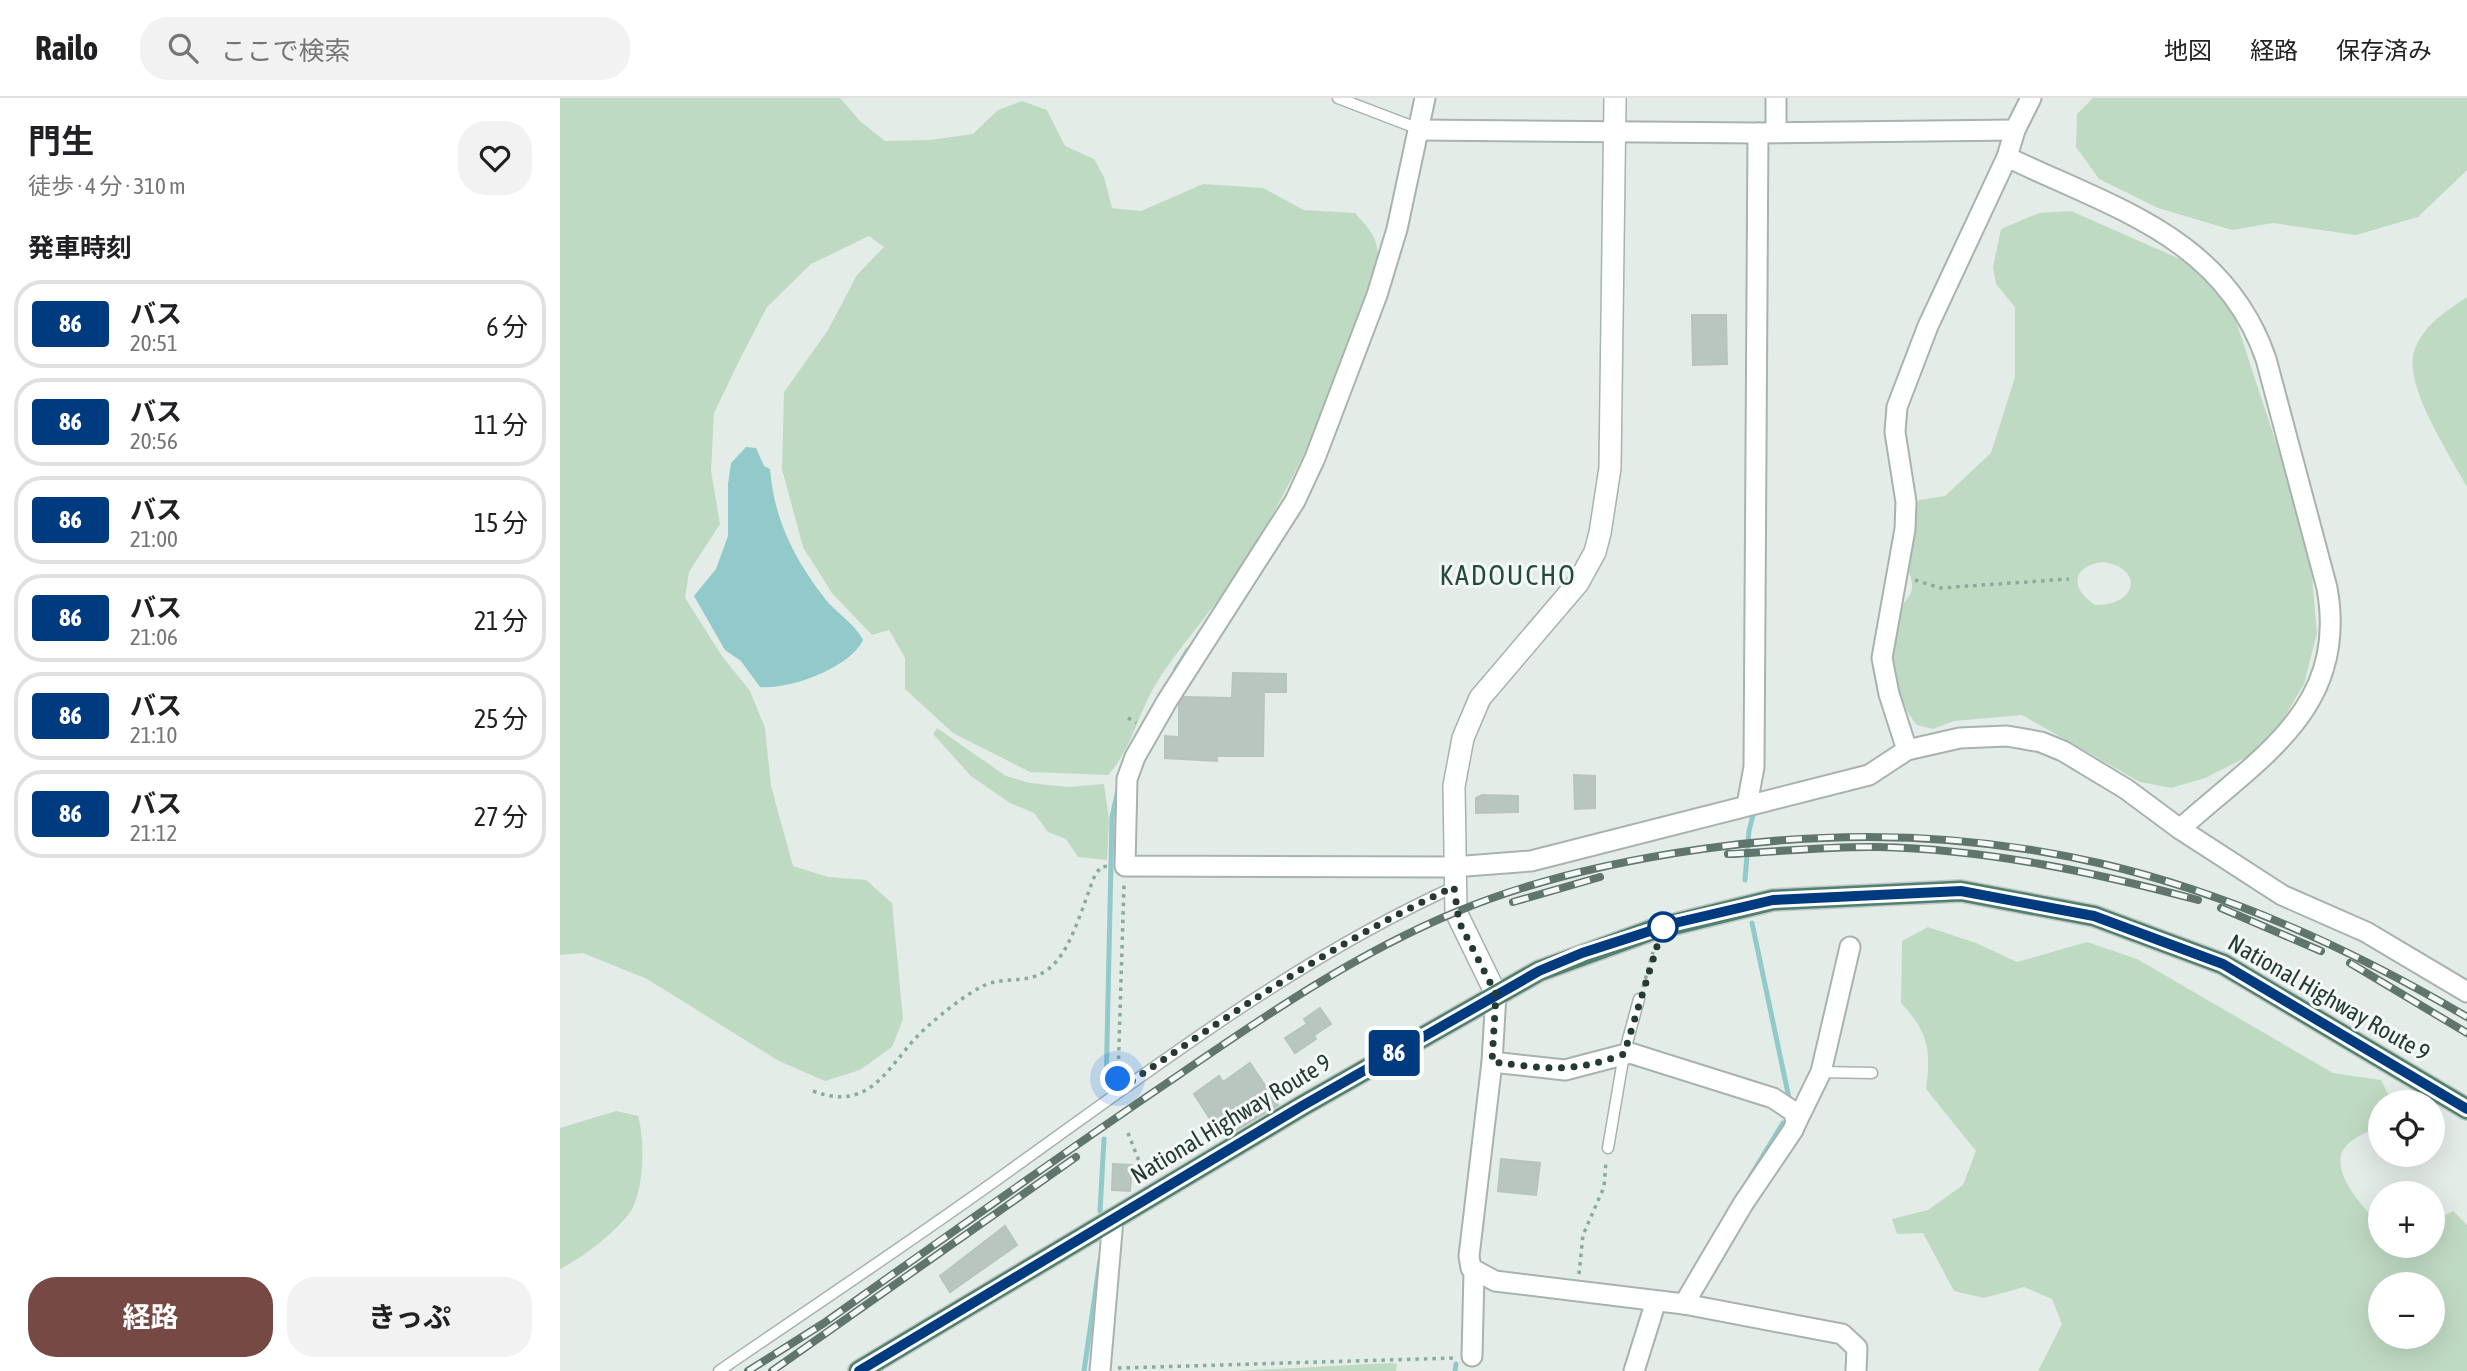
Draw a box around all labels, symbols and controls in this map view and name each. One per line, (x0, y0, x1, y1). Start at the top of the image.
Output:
search box (140, 17, 630, 80)
text: Railo (35, 29, 98, 67)
icon: search (164, 29, 202, 67)
text: ここで検索 (220, 36, 350, 66)
text: 地図 (2164, 37, 2212, 64)
text: 経路 (2250, 37, 2298, 64)
text: 保存済み (2336, 37, 2432, 64)
button: heart (458, 121, 532, 195)
text: 門生 (28, 122, 94, 160)
text: 徒歩 · 4 分 · 310 m (28, 173, 186, 199)
text: 発車時刻 (28, 233, 132, 263)
text: バス (130, 299, 182, 329)
text: 86 (59, 310, 82, 337)
text: 6 分 (486, 312, 528, 342)
text: 20:51 (130, 330, 178, 356)
text: バス (130, 397, 182, 427)
text: 86 (59, 408, 82, 435)
text: 11 分 (474, 410, 528, 440)
text: 20:56 (130, 428, 178, 454)
text: バス (130, 495, 182, 525)
text: 86 (59, 506, 82, 533)
text: 15 分 (474, 508, 528, 538)
text: 21:00 (130, 526, 178, 552)
district label: KADOUCHO (1439, 559, 1577, 591)
text: バス (130, 593, 182, 623)
text: 86 (59, 604, 82, 631)
text: 21 分 (474, 606, 528, 636)
text: 21:06 (130, 624, 178, 650)
text: バス (130, 691, 182, 721)
text: 86 (59, 702, 82, 729)
text: 25 分 (474, 704, 528, 734)
text: 21:10 (130, 722, 177, 748)
text: バス (130, 789, 182, 819)
text: 86 (59, 800, 82, 827)
text: 27 分 (474, 802, 528, 832)
text: 21:12 (130, 820, 177, 846)
unlabelled marker (1648, 912, 1678, 942)
street label: National Highway Route 9 (2224, 929, 2435, 1066)
line badge: 86 (1362, 1030, 1426, 1076)
text: 86 (1383, 1039, 1405, 1066)
street label: National Highway Route 9 (1126, 1048, 1336, 1189)
your location (1100, 1061, 1135, 1096)
map controls (2368, 1090, 2445, 1349)
button: locate (2368, 1090, 2445, 1167)
button: + (2368, 1181, 2445, 1258)
button: − (2368, 1272, 2445, 1349)
button: 経路 (28, 1277, 273, 1357)
button: きっぷ (287, 1277, 532, 1357)

